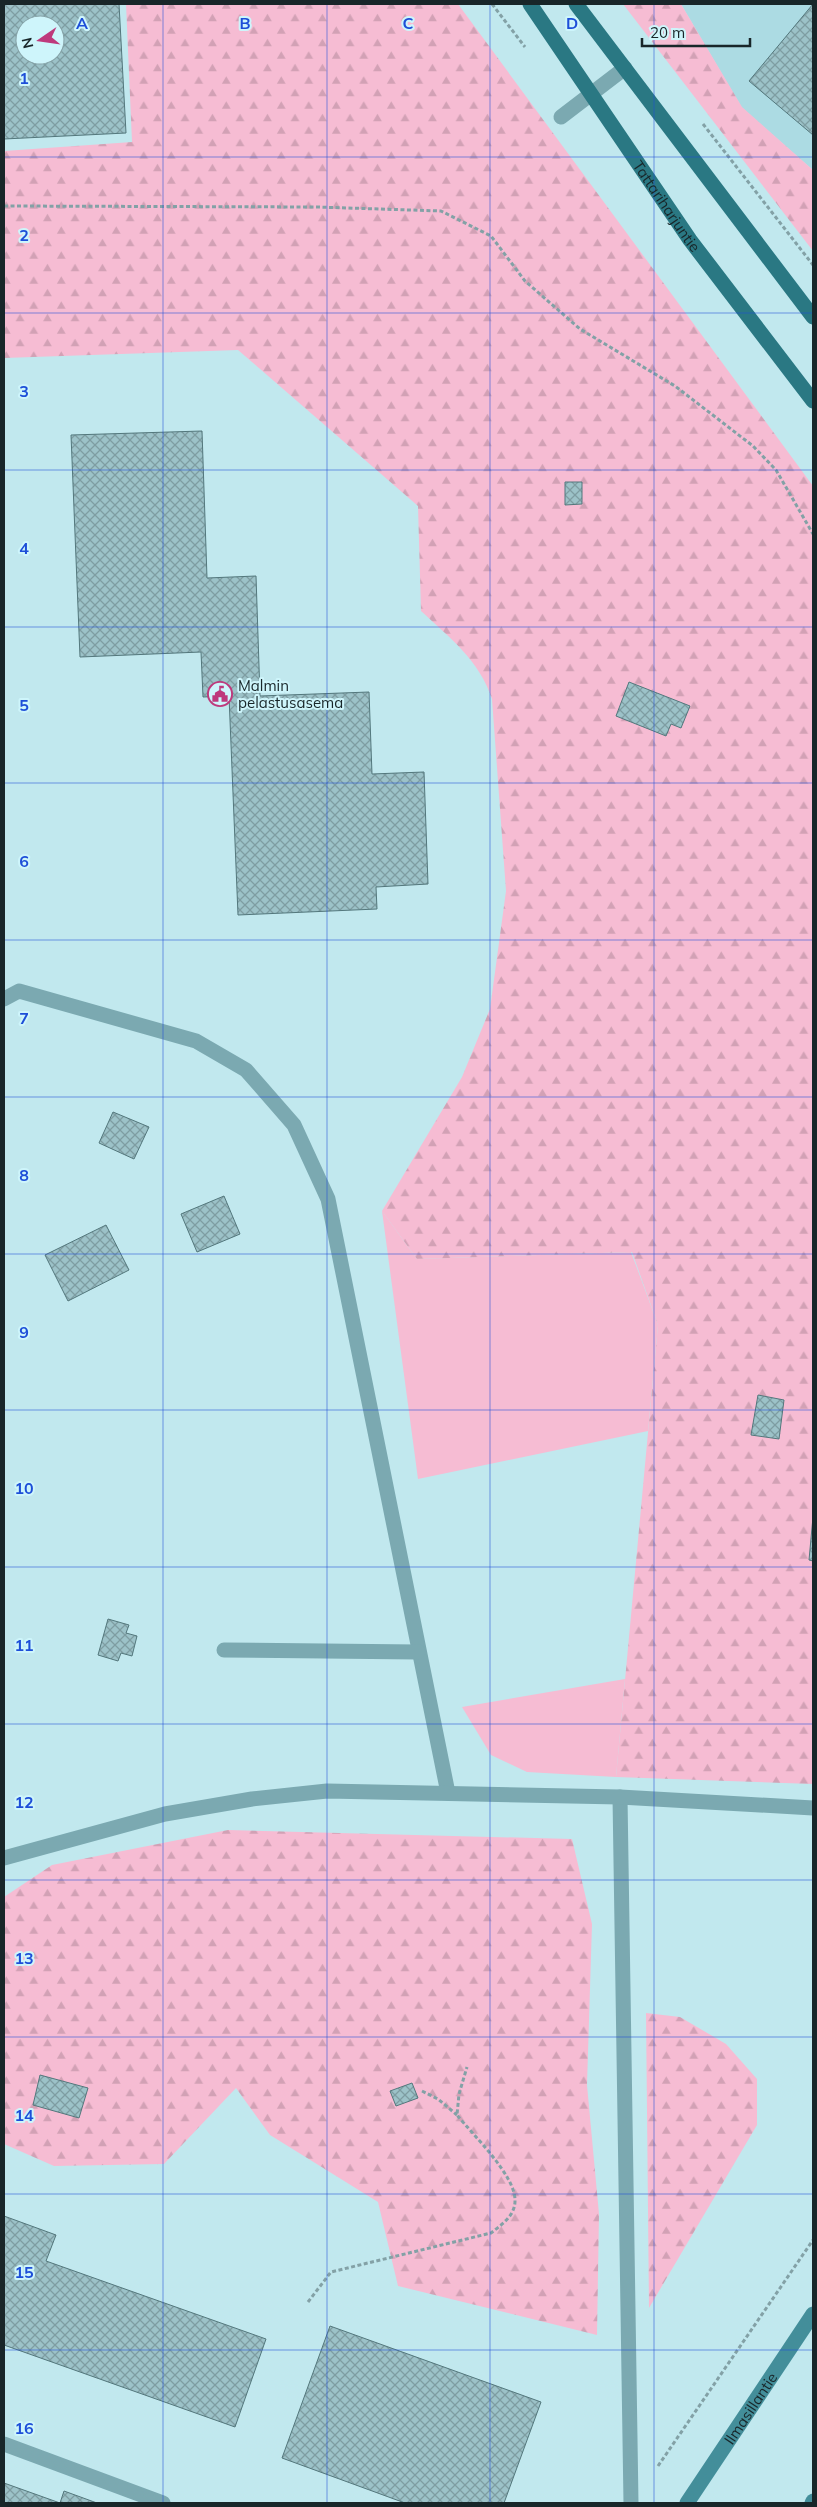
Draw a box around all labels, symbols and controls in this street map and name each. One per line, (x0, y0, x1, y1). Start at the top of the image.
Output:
text: A (76, 13, 88, 33)
text: B (239, 13, 251, 33)
text: C (403, 13, 414, 33)
text: D (566, 13, 578, 33)
north arrow (15, 15, 65, 65)
scale bar (642, 15, 750, 47)
text: 20 m (650, 23, 685, 42)
text: N (17, 36, 37, 50)
text: 1 (19, 68, 29, 88)
street label: Tattariharjuntie (629, 157, 705, 255)
text: 2 (19, 225, 29, 245)
text: 3 (19, 381, 29, 401)
text: 4 (19, 538, 29, 558)
place label: Malmin pelastusasema (238, 676, 343, 712)
public building icon: Malmin pelastusasema (207, 681, 233, 707)
text: 5 (19, 695, 29, 715)
text: 6 (19, 851, 29, 871)
text: 7 (19, 1008, 29, 1028)
text: 8 (19, 1165, 29, 1185)
text: 9 (19, 1322, 29, 1342)
text: 10 (14, 1478, 34, 1498)
text: 11 (14, 1635, 34, 1655)
text: 12 (14, 1792, 34, 1812)
text: 13 (14, 1948, 34, 1968)
text: 14 (14, 2105, 34, 2125)
text: 15 (14, 2262, 34, 2282)
street label: Ilmasillantie (719, 2368, 781, 2448)
text: 16 (14, 2418, 34, 2438)

